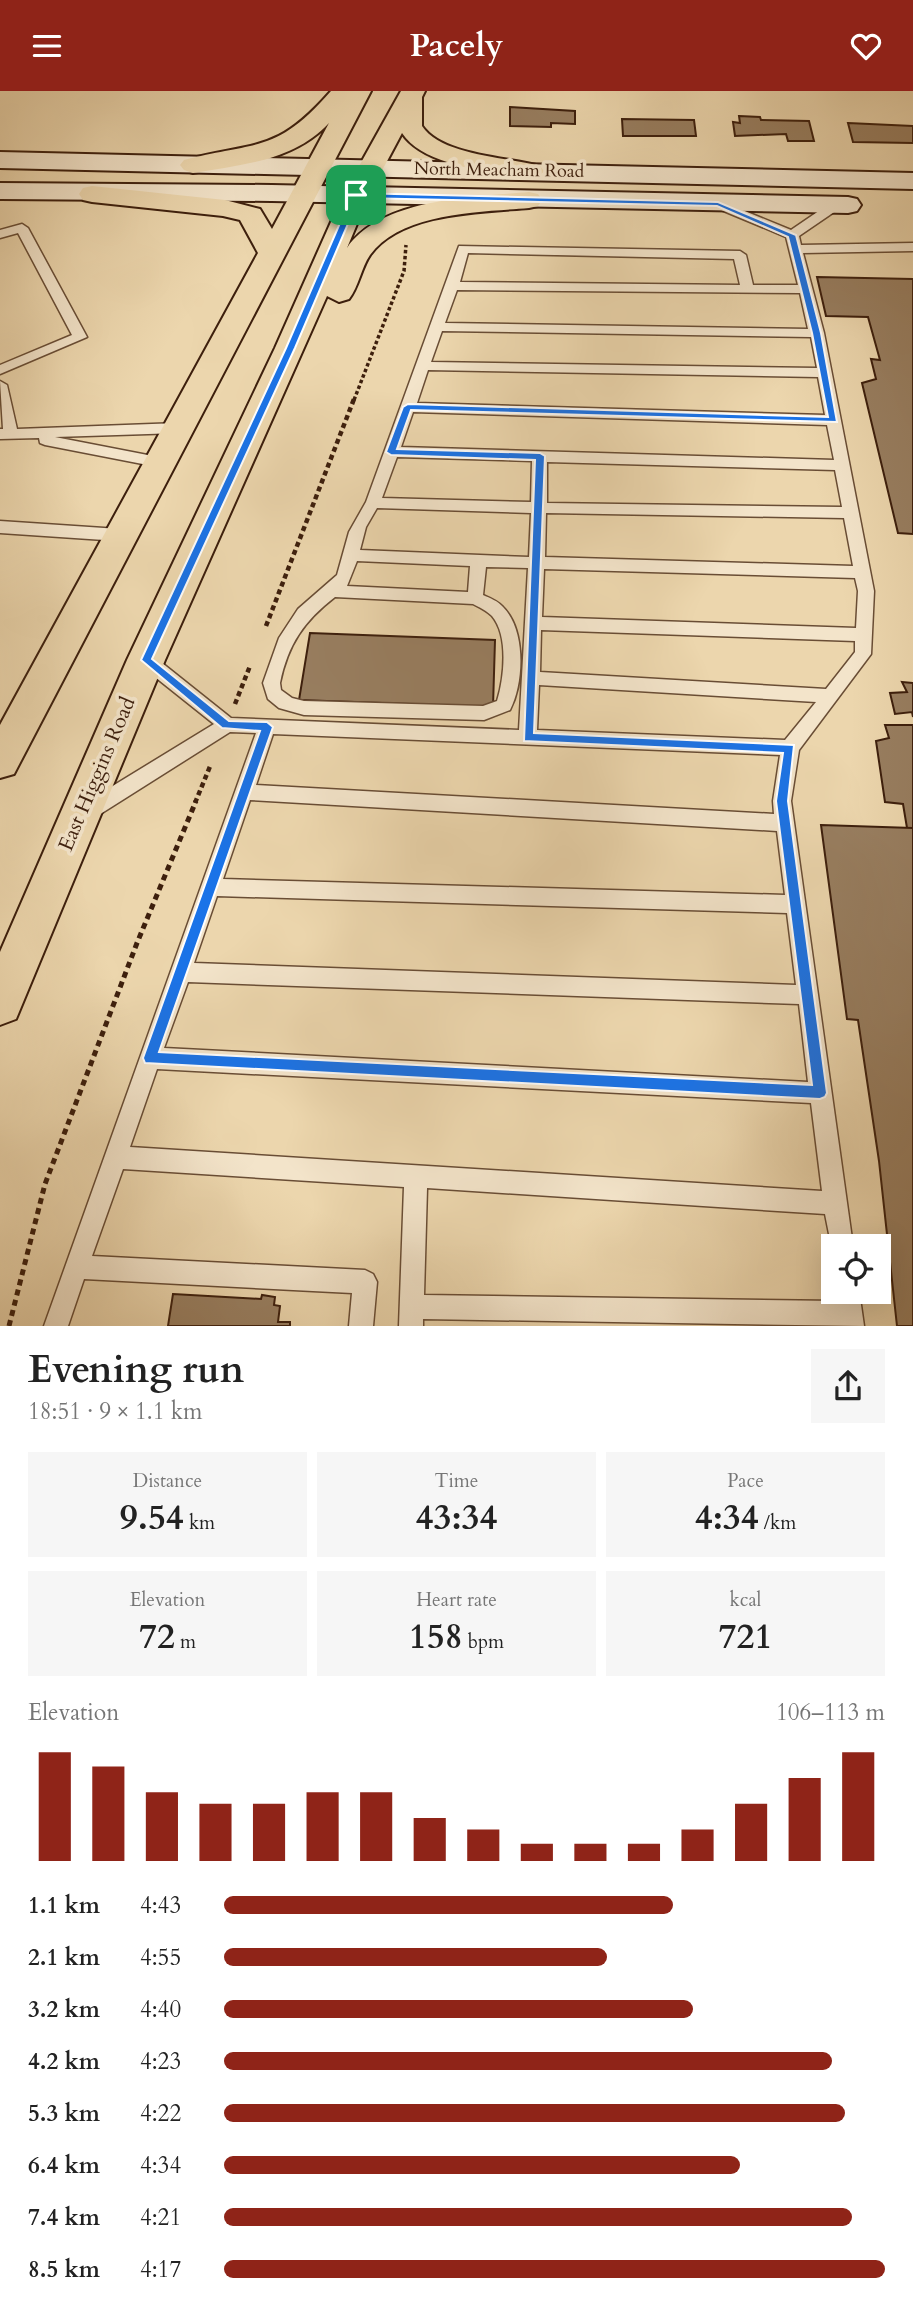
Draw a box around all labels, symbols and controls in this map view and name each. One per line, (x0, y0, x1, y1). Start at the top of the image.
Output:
text: Pacely (410, 24, 503, 68)
icon: menu (28, 27, 66, 65)
icon: heart (847, 27, 885, 65)
street label: North Meacham Road (414, 156, 585, 184)
pin (326, 165, 386, 225)
icon: arrive (337, 176, 375, 214)
street label: East Higgins Road (51, 692, 143, 856)
map controls (821, 1234, 891, 1304)
button: locate (821, 1234, 891, 1304)
text: Evening run (28, 1344, 244, 1396)
button: share (811, 1349, 885, 1423)
text: 18:51 · 9 × 1.1 km (28, 1396, 202, 1427)
text: Distance (133, 1468, 202, 1494)
text: Time (435, 1468, 478, 1494)
text: Pace (727, 1468, 764, 1494)
text: 9.54 (120, 1494, 184, 1542)
text: 43:34 (416, 1494, 497, 1542)
text: 4:34 (695, 1494, 759, 1542)
text: km (184, 1510, 215, 1536)
text: /km (759, 1510, 796, 1536)
text: Elevation (130, 1587, 205, 1613)
text: Heart rate (416, 1587, 497, 1613)
text: kcal (730, 1587, 761, 1613)
text: 72 (139, 1613, 175, 1661)
text: 158 (409, 1613, 463, 1661)
text: 721 (719, 1613, 772, 1661)
text: m (175, 1629, 196, 1655)
text: bpm (463, 1629, 504, 1655)
text: Elevation (28, 1697, 119, 1728)
text: 106–113 m (776, 1697, 885, 1728)
text: 1.1 km (28, 1890, 100, 1921)
text: 4:43 (140, 1890, 181, 1921)
text: 2.1 km (28, 1942, 100, 1973)
text: 4:55 (140, 1942, 181, 1973)
text: 3.2 km (28, 1994, 100, 2025)
text: 4:40 (140, 1994, 181, 2025)
text: 4.2 km (28, 2046, 100, 2077)
text: 4:23 (140, 2046, 181, 2077)
text: 5.3 km (28, 2098, 100, 2129)
text: 4:22 (140, 2098, 181, 2129)
text: 6.4 km (28, 2150, 100, 2181)
text: 4:34 (140, 2150, 181, 2181)
text: 7.4 km (28, 2202, 100, 2233)
text: 4:21 (140, 2202, 181, 2233)
text: 8.5 km (28, 2254, 100, 2285)
text: 4:17 (140, 2254, 181, 2285)

